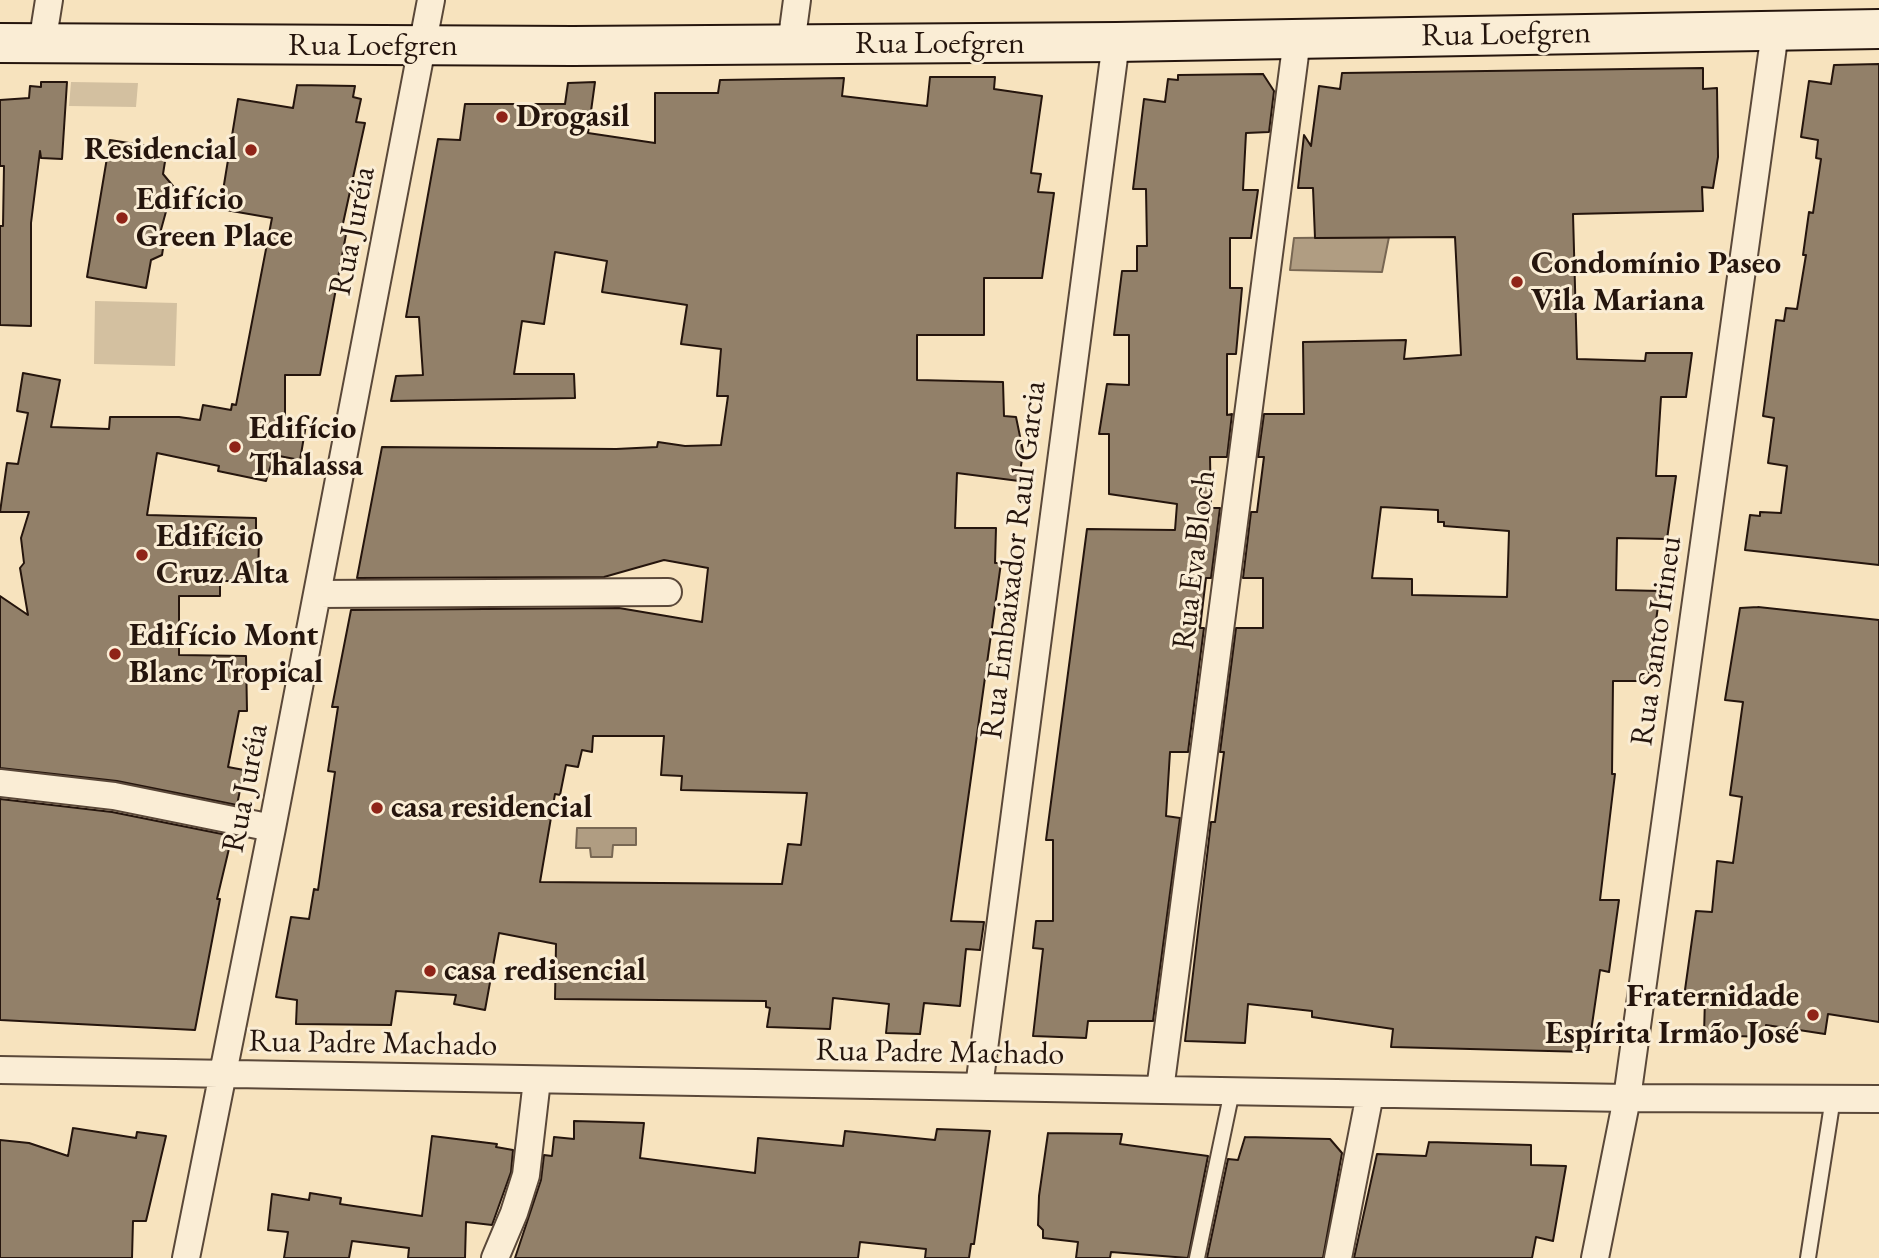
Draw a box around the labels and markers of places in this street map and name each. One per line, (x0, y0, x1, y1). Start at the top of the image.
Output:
place label: Drogasil (516, 98, 630, 136)
marker: Drogasil (494, 109, 510, 125)
place label: Residencial (84, 131, 237, 169)
marker: Residencial (243, 142, 259, 158)
place label: Edifício Green Place (136, 181, 293, 256)
marker: Edifício Green Place (114, 210, 130, 226)
place label: Condomínio Paseo Vila Mariana (1531, 245, 1781, 320)
marker: Condomínio Paseo Vila Mariana (1509, 274, 1525, 290)
place label: Edifício Thalassa (249, 410, 363, 485)
marker: Edifício Thalassa (227, 439, 243, 455)
place label: Edifício Cruz Alta (156, 518, 289, 593)
marker: Edifício Cruz Alta (134, 547, 150, 563)
place label: Edifício Mont Blanc Tropical (129, 617, 323, 692)
marker: Edifício Mont Blanc Tropical (107, 646, 123, 662)
place label: casa residencial (391, 789, 592, 827)
marker: casa residencial (369, 800, 385, 816)
place label: casa redisencial (444, 952, 646, 990)
marker: casa redisencial (422, 963, 438, 979)
place label: Fraternidade Espírita Irmão José (1545, 978, 1799, 1053)
marker: Fraternidade Espírita Irmão José (1805, 1007, 1821, 1023)

